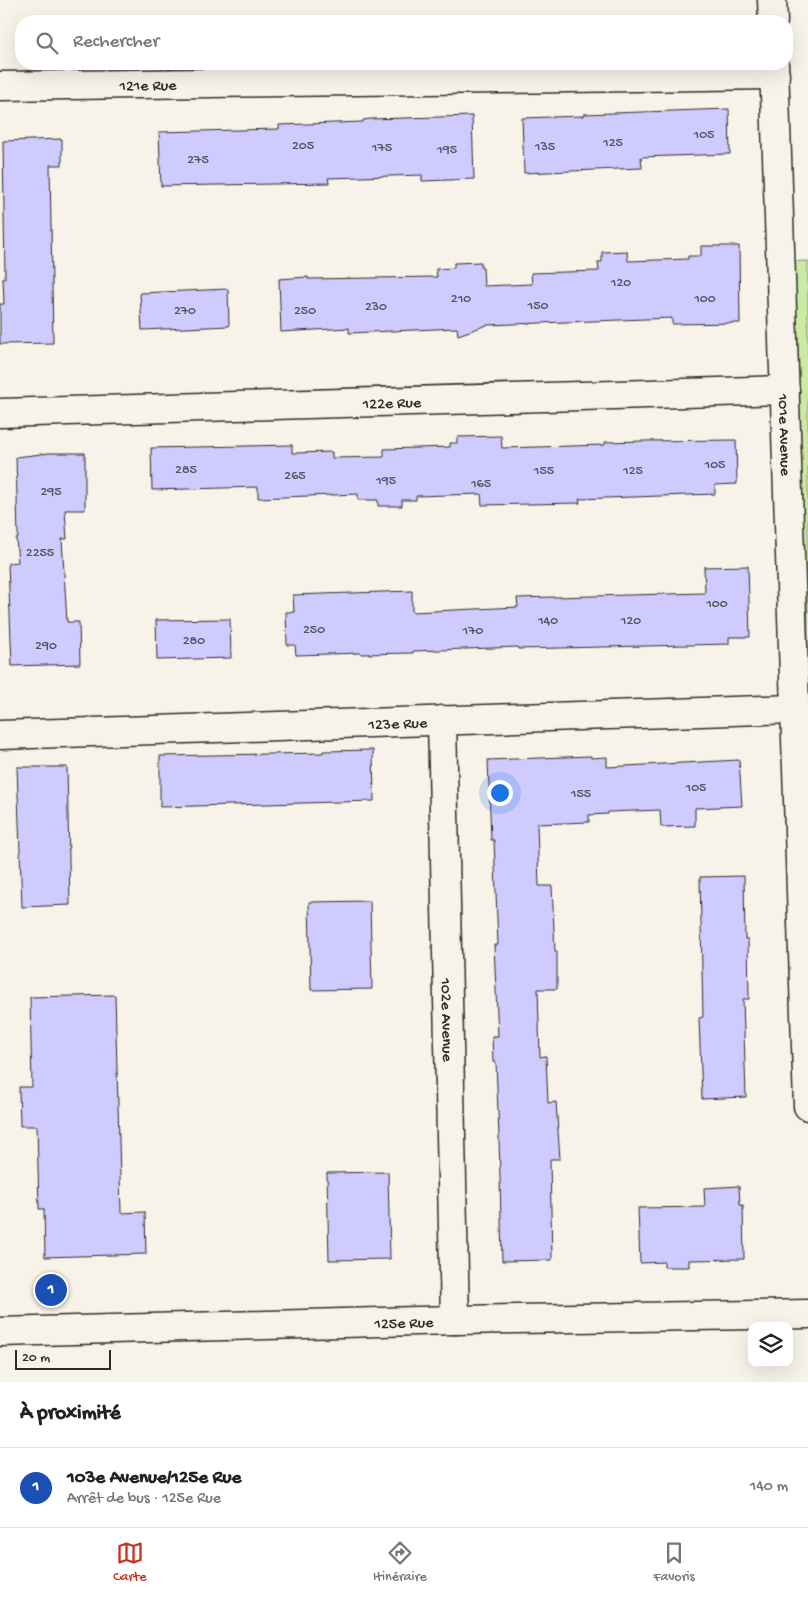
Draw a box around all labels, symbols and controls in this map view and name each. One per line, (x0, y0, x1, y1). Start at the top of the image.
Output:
search box (15, 15, 793, 70)
icon: search (33, 29, 61, 57)
text: Rechercher (73, 31, 159, 54)
street label: 121e Rue (118, 77, 177, 97)
house number: 105 (693, 127, 714, 144)
house number: 125 (602, 135, 623, 152)
house number: 205 (292, 138, 314, 155)
house number: 135 (534, 139, 555, 156)
house number: 175 (371, 140, 392, 157)
house number: 195 (436, 142, 457, 159)
house number: 275 (187, 152, 209, 169)
house number: 120 (610, 275, 631, 292)
house number: 210 (451, 291, 471, 308)
house number: 100 (693, 291, 716, 308)
house number: 150 (527, 298, 549, 315)
house number: 230 (365, 299, 387, 316)
house number: 270 (174, 303, 196, 320)
house number: 250 (294, 303, 316, 320)
street label: 101e Avenue (772, 393, 793, 477)
street label: 122e Rue (361, 395, 422, 415)
house number: 105 (704, 457, 725, 474)
house number: 285 (175, 462, 197, 479)
house number: 155 (533, 463, 554, 480)
house number: 125 (622, 463, 643, 480)
house number: 265 (284, 468, 306, 485)
house number: 195 (375, 473, 396, 490)
house number: 165 (470, 476, 491, 493)
house number: 295 (40, 484, 62, 501)
house number: 2255 (26, 545, 54, 562)
house number: 100 (705, 596, 728, 613)
house number: 140 (537, 613, 558, 630)
house number: 120 (620, 613, 641, 630)
house number: 250 (303, 622, 325, 639)
house number: 170 (462, 623, 483, 640)
house number: 280 (183, 633, 205, 650)
house number: 290 (35, 638, 57, 655)
street label: 123e Rue (367, 715, 428, 736)
your location (487, 780, 513, 806)
house number: 105 (685, 780, 706, 797)
house number: 155 (570, 786, 591, 803)
street label: 102e Avenue (435, 977, 455, 1063)
pin: 1 (35, 1271, 67, 1309)
street label: 125e Rue (373, 1315, 434, 1335)
map controls (748, 1322, 793, 1367)
button: layers (748, 1322, 793, 1367)
scale bar (15, 1347, 111, 1370)
text: 20 m (22, 1350, 50, 1367)
text: À proximité (20, 1402, 121, 1427)
text: 103e Avenue/125e Rue (67, 1467, 241, 1490)
text: 1 (33, 1478, 39, 1497)
text: 140 m (750, 1478, 788, 1497)
text: Arrêt de bus · 125e Rue (67, 1490, 221, 1509)
tab: Carte (113, 1539, 146, 1586)
tab: Itinéraire (373, 1539, 427, 1586)
tab: Favoris (653, 1539, 695, 1586)

